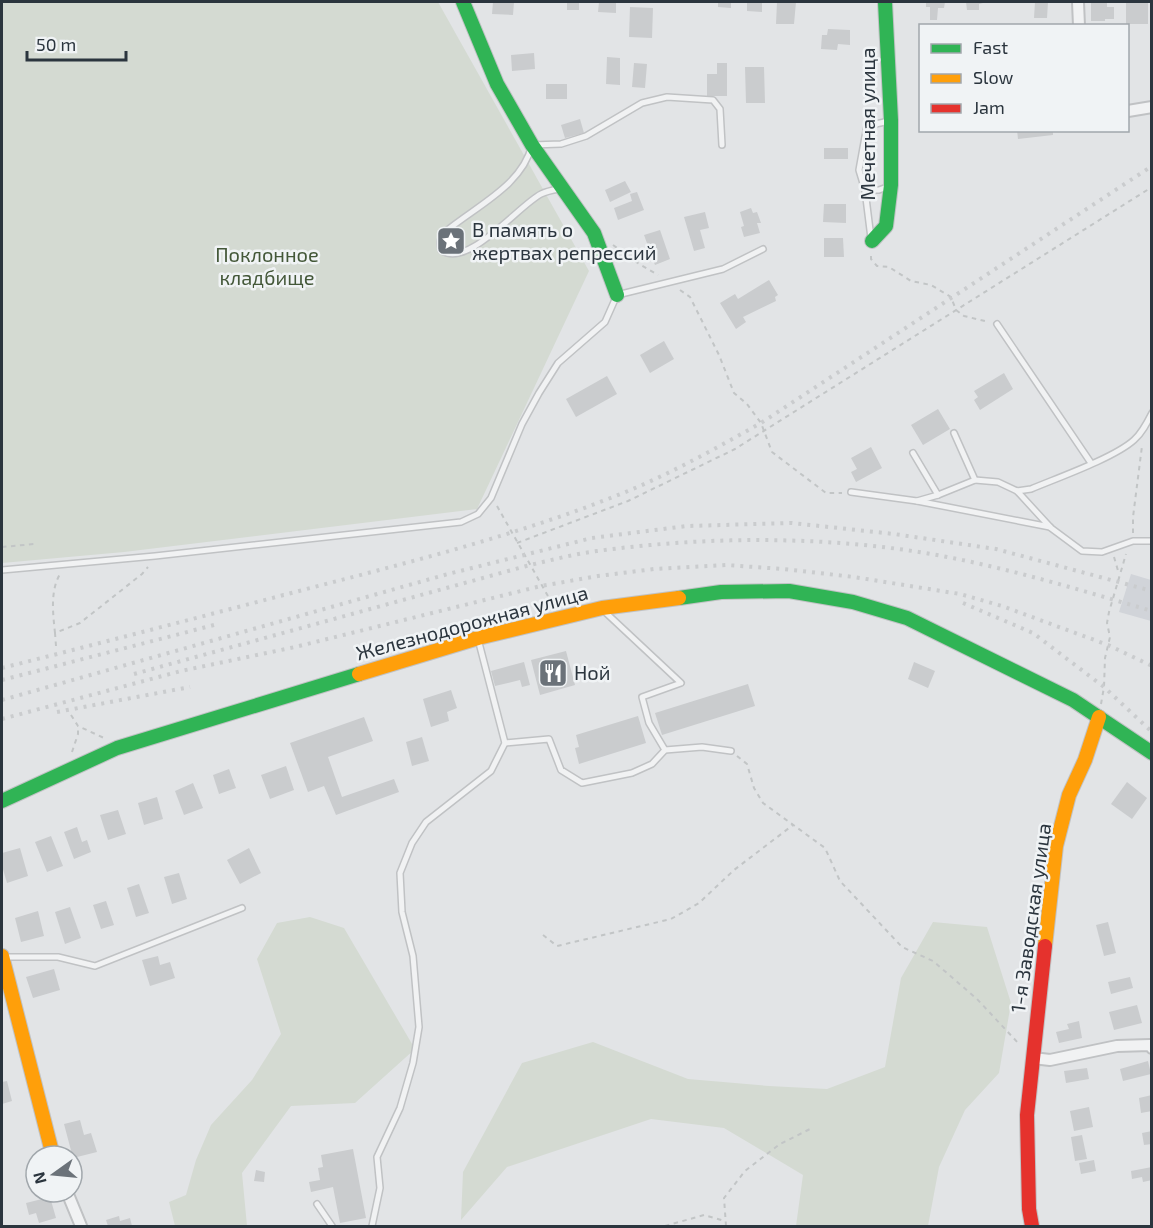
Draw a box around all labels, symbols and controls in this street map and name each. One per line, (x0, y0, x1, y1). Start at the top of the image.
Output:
scale bar (27, 24, 126, 62)
legend (919, 24, 1129, 132)
text: 50 m (36, 33, 76, 55)
text: Fast (973, 36, 1008, 58)
street label: Мечетная улица (855, 47, 880, 201)
text: Slow (973, 66, 1014, 88)
text: Jam (973, 96, 1005, 118)
place label: В память о жертвах репрессий (472, 217, 657, 264)
place icon: В память о жертвах репрессий (435, 225, 467, 257)
park label: Поклонное кладбище (215, 242, 319, 289)
street label: Железнодорожная улица (353, 579, 591, 666)
restaurant icon: Ной (537, 657, 569, 689)
place label: Ной (574, 660, 611, 684)
street label: 1-я Заводская улица (1005, 822, 1056, 1014)
north arrow (24, 1144, 84, 1204)
text: N (28, 1170, 50, 1186)

